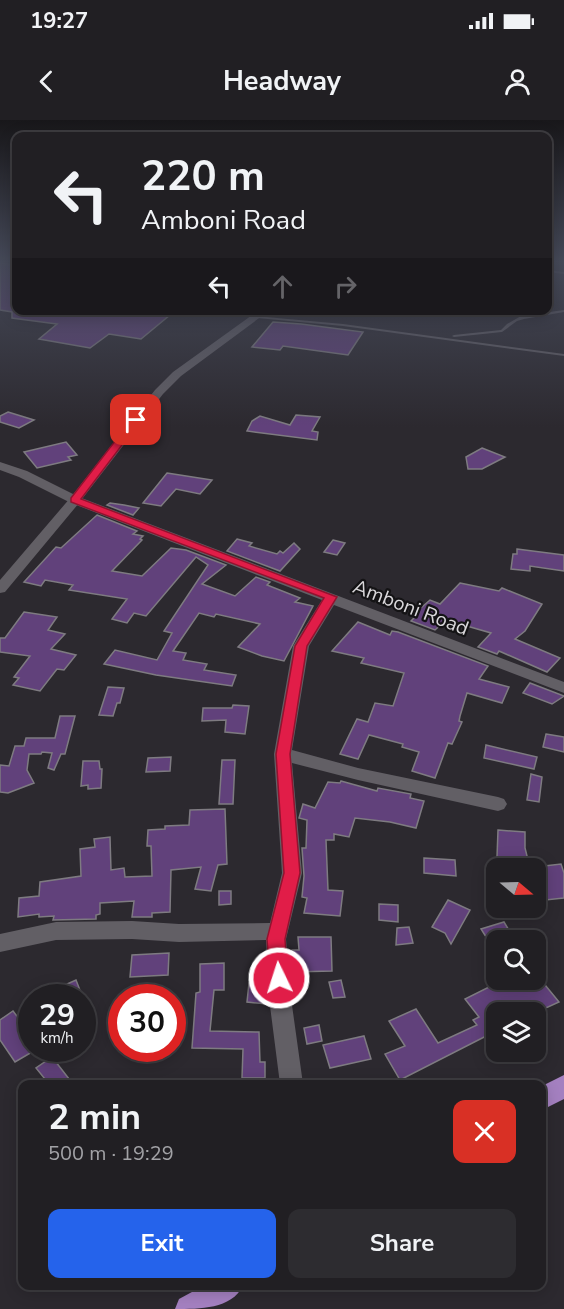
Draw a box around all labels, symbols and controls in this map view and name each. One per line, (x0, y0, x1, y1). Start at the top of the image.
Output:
text: 19:27 (30, 6, 88, 36)
text: Headway (223, 63, 341, 100)
icon: back (30, 65, 63, 98)
icon: person (501, 65, 534, 98)
text: 220 m (141, 148, 265, 205)
icon: left (42, 156, 120, 234)
text: Amboni Road (141, 202, 306, 239)
icon: left (203, 270, 236, 303)
icon: ahead (266, 270, 299, 303)
icon: right (329, 270, 362, 303)
pin (110, 394, 161, 445)
icon: arrive (119, 403, 152, 436)
street label: Amboni Road (349, 573, 473, 642)
north arrow (486, 858, 546, 918)
map controls (486, 858, 546, 1062)
button: search (486, 930, 546, 990)
position arrow (247, 946, 311, 1010)
speed limit sign: 30 (108, 984, 186, 1062)
text: 29 (39, 995, 75, 1036)
button: layers (486, 1002, 546, 1062)
text: km/h (40, 1028, 74, 1048)
text: 2 min (48, 1093, 141, 1142)
button: close (453, 1100, 516, 1163)
text: 500 m · 19:29 (48, 1140, 174, 1167)
button: Exit (48, 1209, 276, 1278)
button: Share (288, 1209, 516, 1278)

